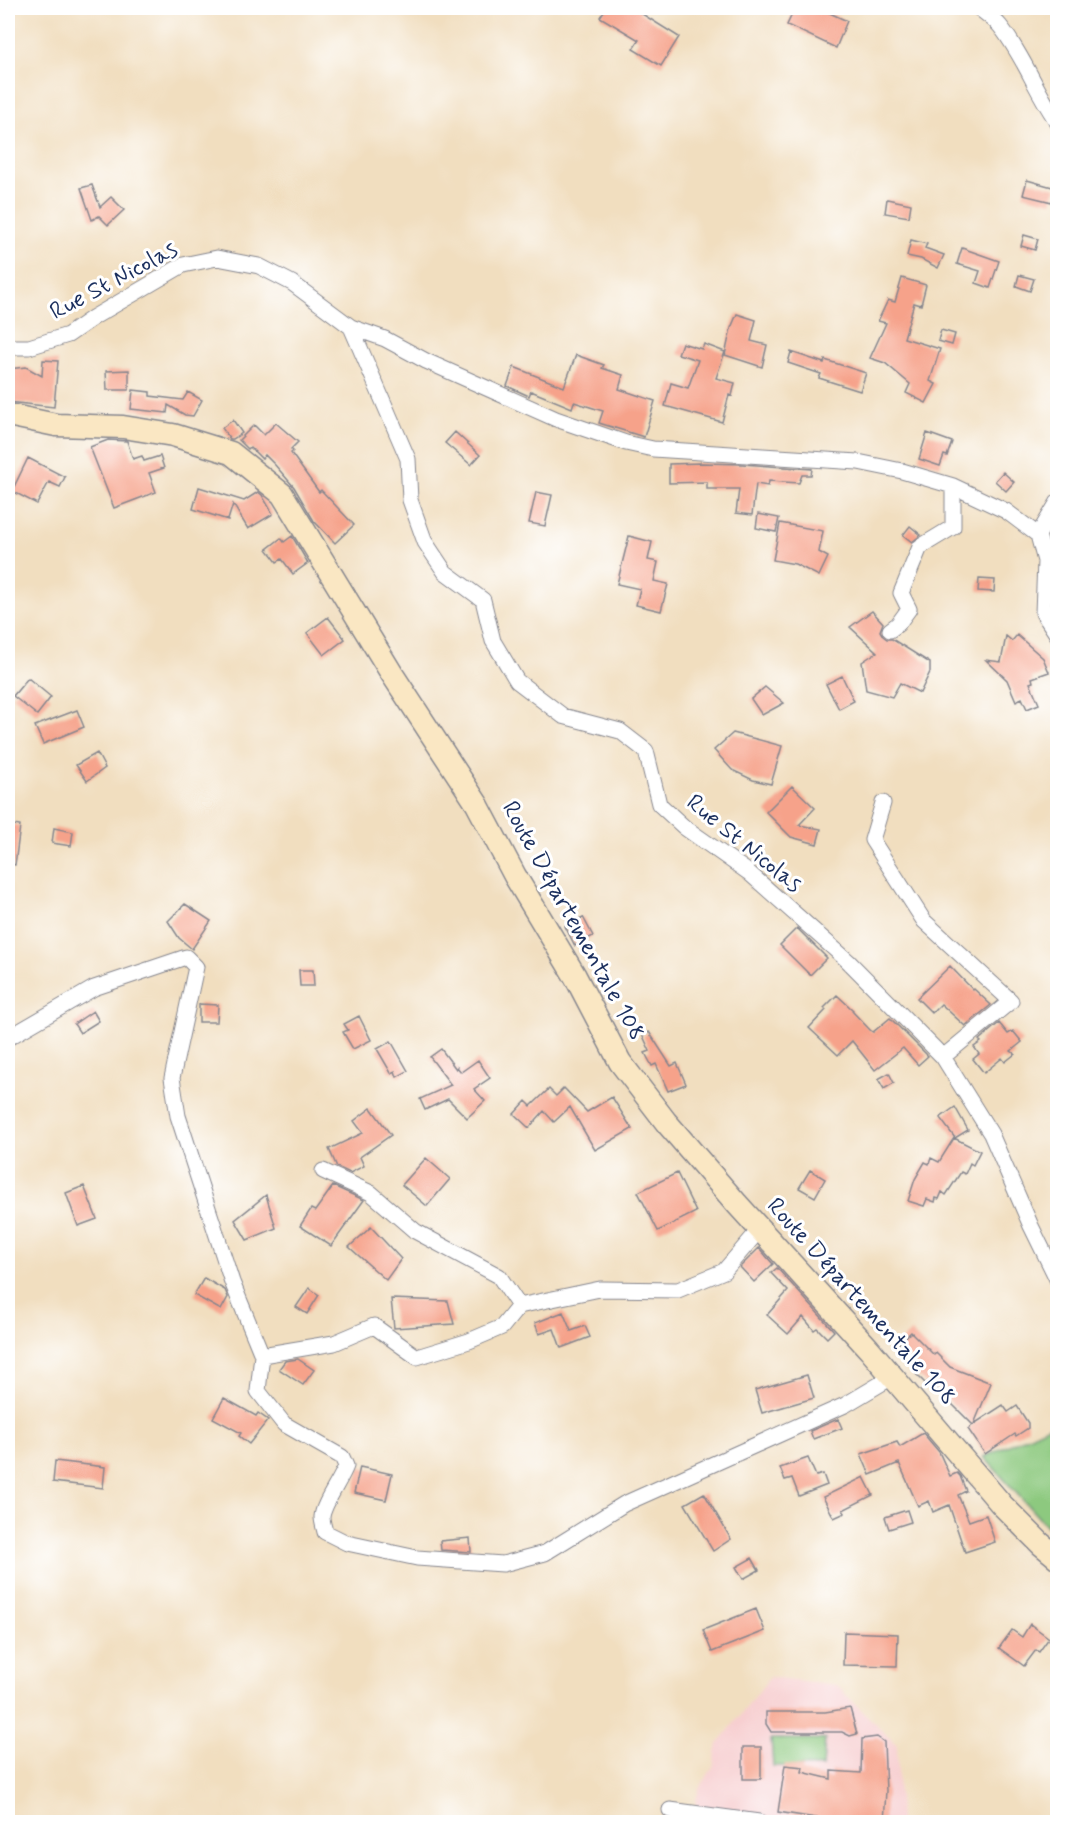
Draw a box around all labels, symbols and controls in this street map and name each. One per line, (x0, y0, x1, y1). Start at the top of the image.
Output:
street label: Rue St Nicolas (45, 234, 183, 328)
street label: Rue St Nicolas (680, 788, 808, 900)
street label: Route Départementale 108 (494, 796, 652, 1046)
street label: Route Départementale 108 (759, 1192, 963, 1412)

